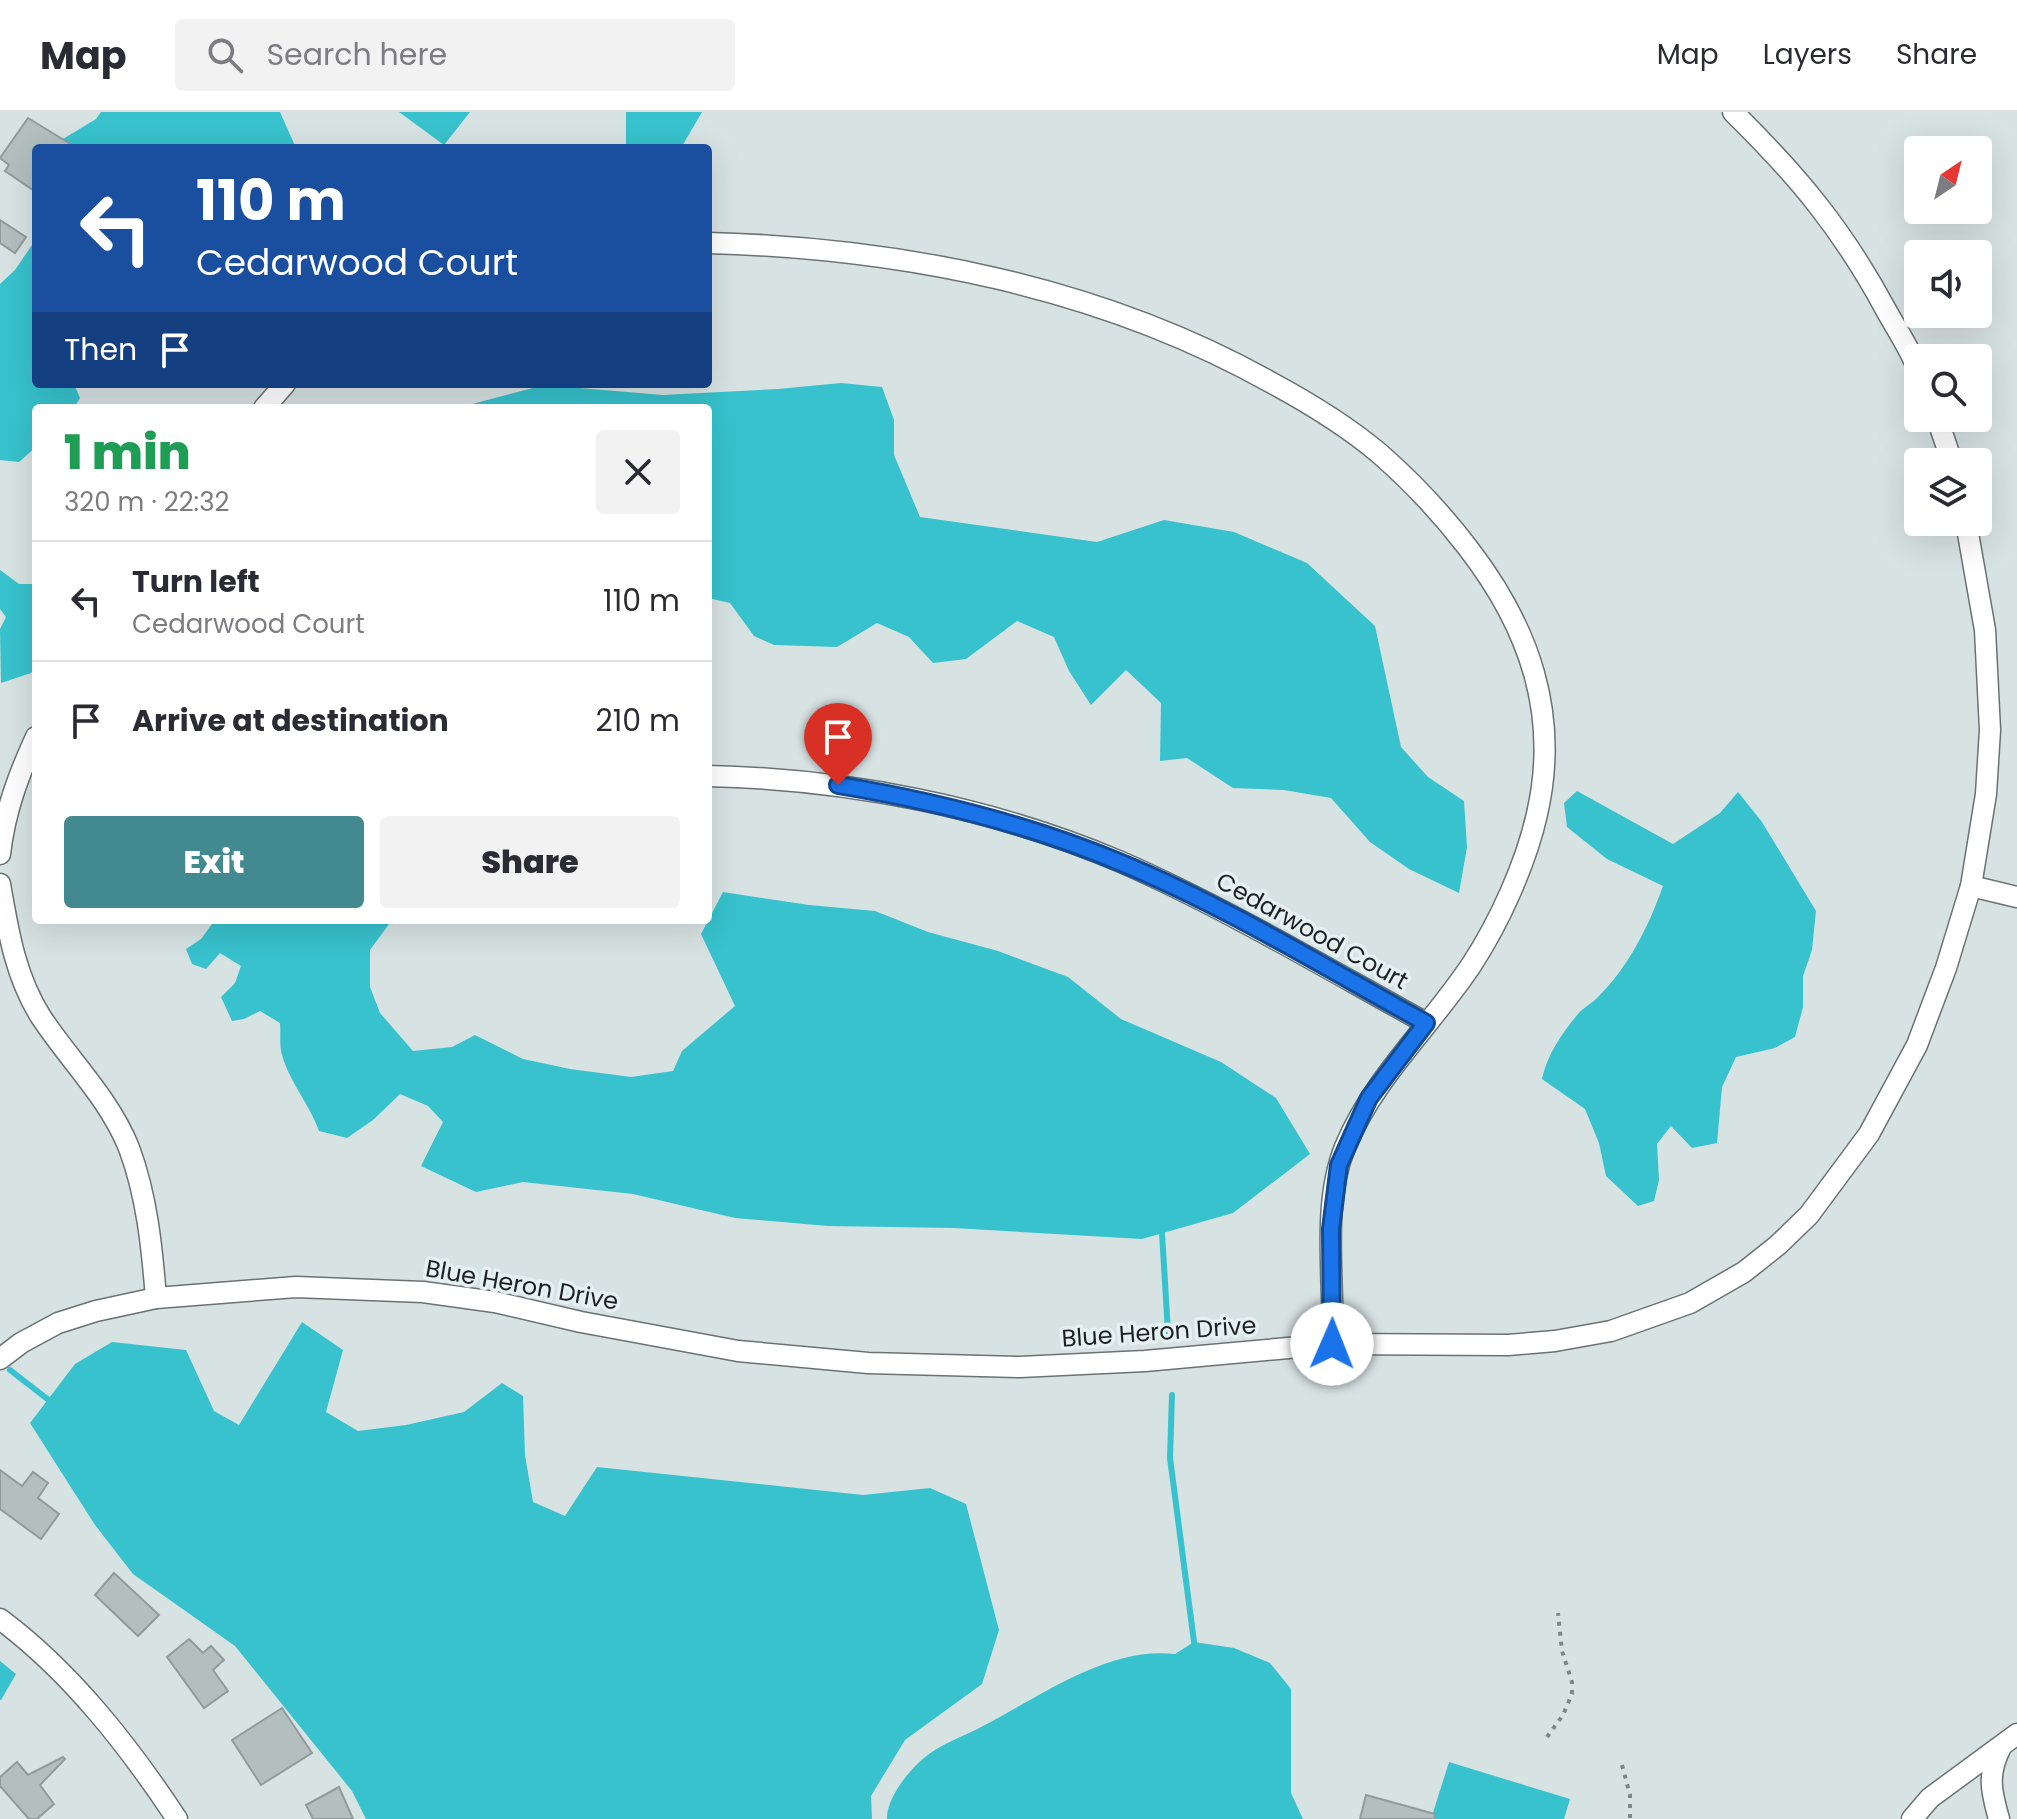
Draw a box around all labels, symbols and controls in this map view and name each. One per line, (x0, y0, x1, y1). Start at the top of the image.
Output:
search box (175, 19, 735, 91)
text: Map (40, 29, 127, 82)
icon: search (203, 33, 247, 77)
text: Search here (267, 33, 447, 76)
text: Map (1657, 35, 1719, 74)
text: Layers (1763, 35, 1852, 74)
text: Share (1896, 35, 1977, 74)
north arrow (1904, 136, 1992, 224)
map controls (1904, 136, 1992, 536)
text: 110 m (196, 161, 346, 240)
icon: left (64, 176, 168, 280)
text: Cedarwood Court (196, 237, 518, 288)
button: sound (1904, 240, 1992, 328)
text: Then (64, 328, 137, 371)
icon: arrive (153, 328, 197, 372)
button: search (1904, 344, 1992, 432)
text: 1 min (64, 419, 191, 486)
button: close (596, 430, 680, 514)
button: layers (1904, 448, 1992, 536)
text: 320 m · 22:32 (64, 484, 229, 520)
text: Turn left (132, 560, 260, 603)
icon: left (64, 579, 108, 623)
text: 110 m (603, 579, 680, 622)
text: Cedarwood Court (132, 606, 365, 642)
icon: arrive (64, 699, 108, 743)
text: Arrive at destination (132, 699, 449, 742)
text: 210 m (595, 699, 680, 742)
pin (804, 703, 872, 785)
icon: arrive (816, 715, 860, 759)
button: Exit (64, 816, 364, 908)
button: Share (380, 816, 680, 908)
street label: Cedarwood Court (1210, 864, 1414, 997)
street label: Blue Heron Drive (423, 1251, 621, 1318)
position arrow (1290, 1302, 1374, 1386)
street label: Blue Heron Drive (1061, 1308, 1257, 1355)

